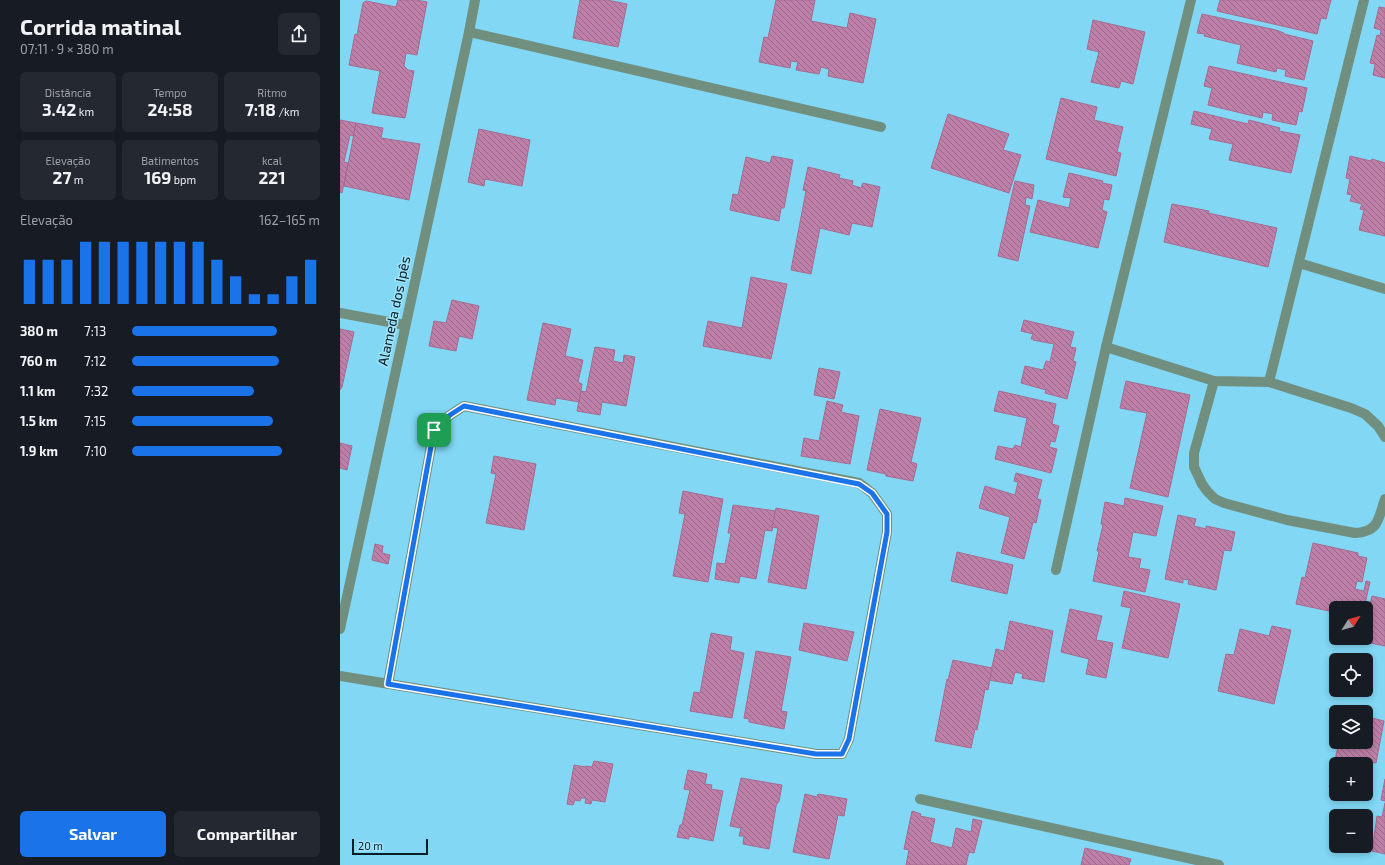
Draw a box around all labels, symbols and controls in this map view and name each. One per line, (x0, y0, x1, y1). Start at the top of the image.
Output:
text: Corrida matinal (20, 13, 181, 39)
button: share (278, 13, 320, 55)
text: 07:11 · 9 × 380 m (20, 41, 114, 57)
text: Distância (45, 86, 91, 99)
text: Tempo (153, 86, 187, 99)
text: Ritmo (257, 86, 287, 99)
text: 3.42 (42, 99, 76, 119)
text: 24:58 (147, 99, 193, 119)
text: 7:18 (245, 99, 276, 119)
text: km (76, 105, 94, 118)
text: /km (276, 105, 299, 118)
text: Elevação (46, 154, 90, 167)
text: Batimentos (141, 154, 199, 167)
text: kcal (262, 154, 282, 167)
text: 27 (53, 167, 71, 187)
text: 169 (144, 167, 171, 187)
text: 221 (258, 167, 286, 187)
text: m (71, 173, 83, 186)
text: bpm (171, 173, 196, 186)
text: Elevação (20, 212, 73, 228)
text: 162–165 m (259, 212, 320, 228)
street label: Alameda dos Ipês (374, 254, 413, 367)
text: 380 m (20, 323, 58, 339)
text: 7:13 (84, 323, 106, 339)
text: 760 m (20, 353, 57, 369)
text: 7:12 (84, 353, 106, 369)
text: 1.1 km (20, 383, 55, 399)
text: 7:32 (84, 383, 108, 399)
text: 1.5 km (20, 413, 58, 429)
text: 7:15 (84, 413, 106, 429)
pin (417, 413, 451, 447)
icon: arrive (423, 419, 445, 441)
text: 1.9 km (20, 443, 58, 459)
text: 7:10 (84, 443, 107, 459)
north arrow (1329, 601, 1373, 645)
map controls (1329, 601, 1373, 853)
button: locate (1329, 653, 1373, 697)
button: layers (1329, 705, 1373, 749)
button: + (1329, 757, 1373, 801)
button: − (1329, 809, 1373, 853)
button: Salvar (20, 811, 166, 857)
button: Compartilhar (174, 811, 320, 857)
scale bar (352, 837, 428, 856)
text: 20 m (358, 839, 383, 852)

